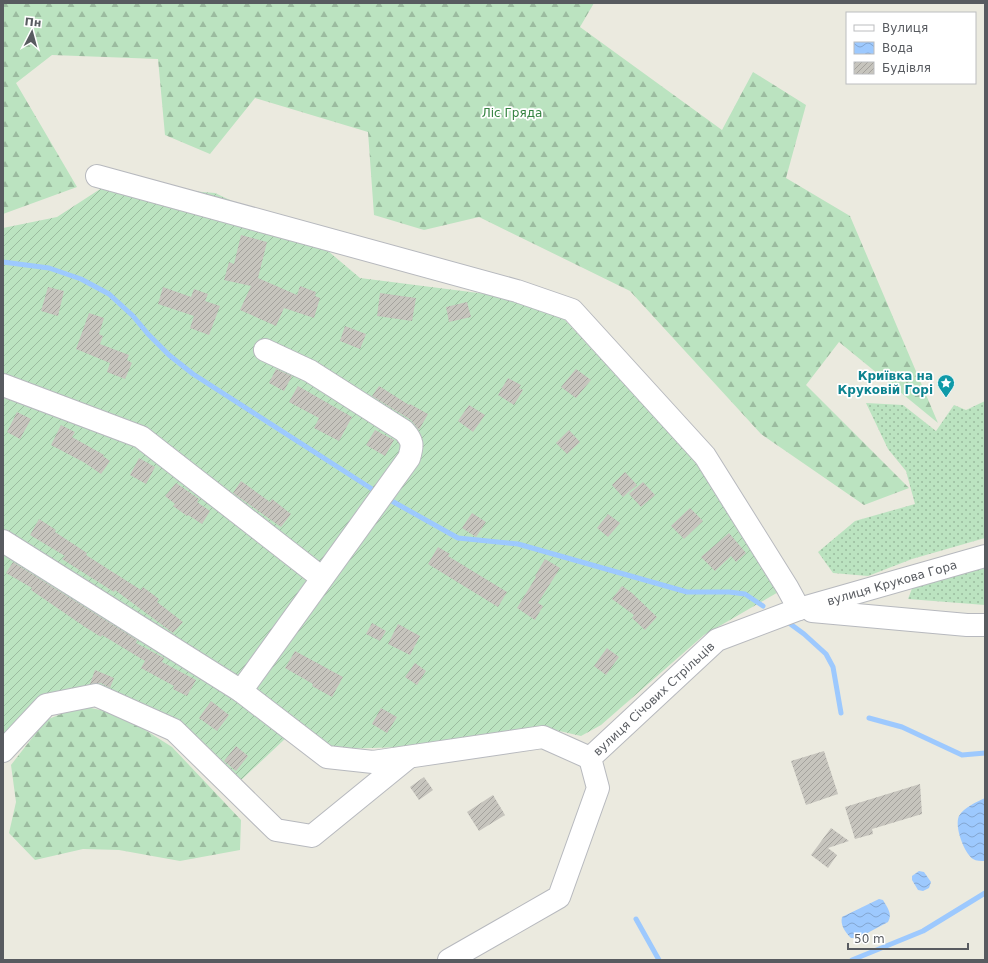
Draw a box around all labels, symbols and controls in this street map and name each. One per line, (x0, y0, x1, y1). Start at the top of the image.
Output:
north arrow (12, 12, 52, 52)
legend (846, 12, 976, 84)
text: Пн (24, 15, 42, 30)
text: Вулиця (882, 21, 928, 35)
text: Вода (882, 41, 913, 55)
text: Будівля (882, 61, 931, 75)
park label: Ліс Гряда (482, 106, 542, 120)
place label: Криївка на Круковій Горі (838, 369, 933, 397)
place icon: Криївка на Круковій Горі (936, 373, 956, 398)
street label: вулиця Крукова Гора (825, 558, 959, 608)
street label: вулиця Січових Стрільців (591, 639, 717, 759)
scale bar (848, 925, 968, 951)
text: 50 m (854, 932, 885, 946)

